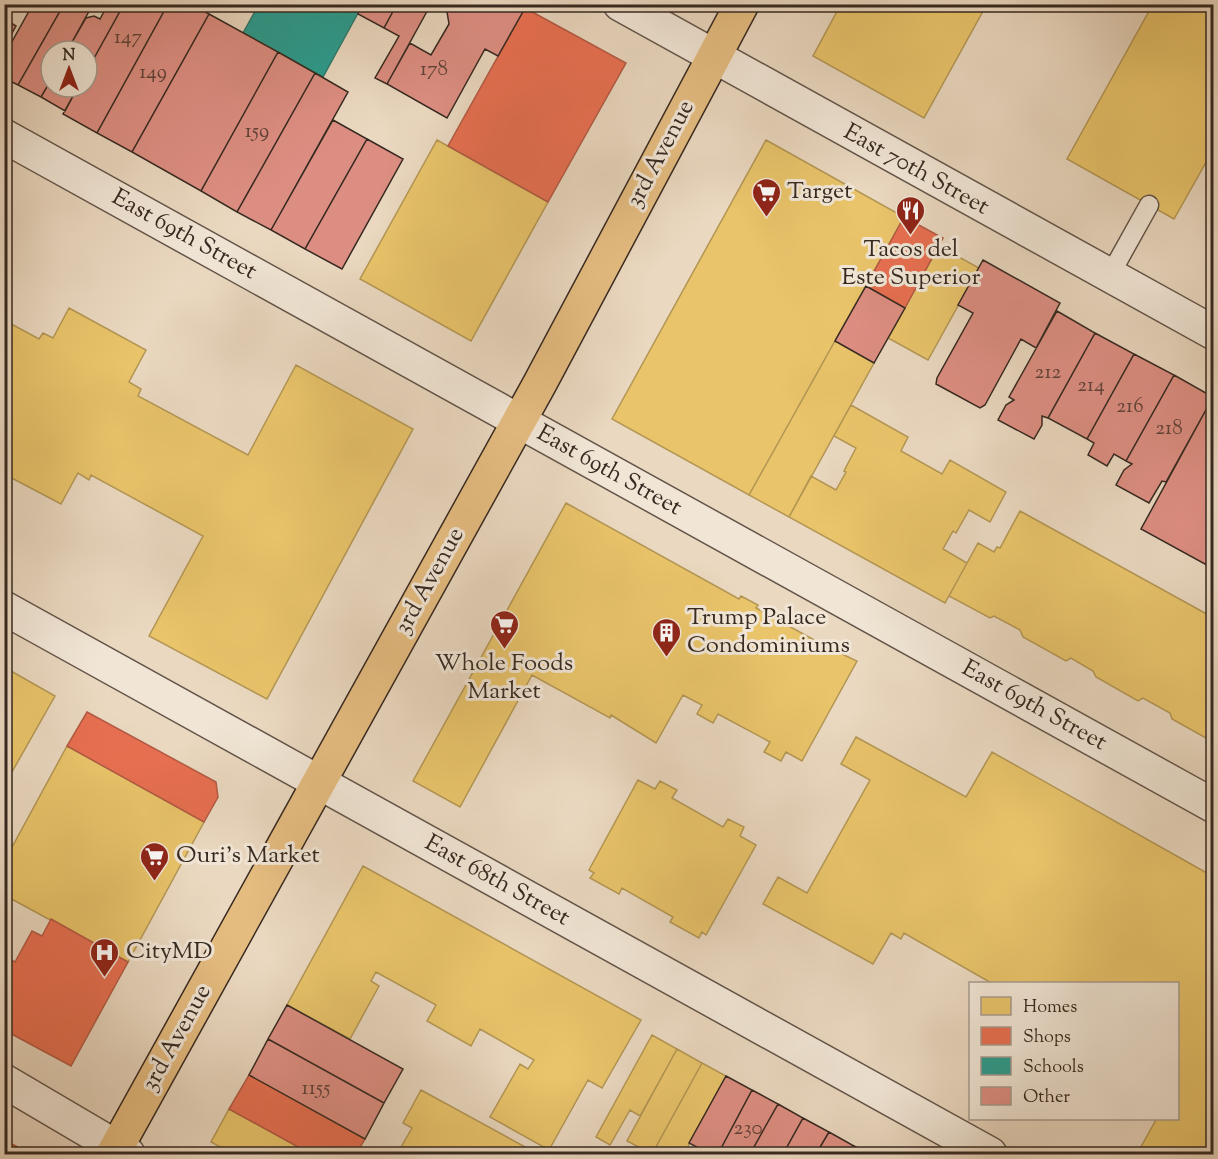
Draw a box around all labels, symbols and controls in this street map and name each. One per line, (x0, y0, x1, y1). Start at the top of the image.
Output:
house number: 147 (114, 23, 143, 53)
north arrow (39, 39, 99, 99)
text: N (63, 45, 76, 68)
house number: 178 (420, 55, 448, 85)
house number: 149 (139, 58, 167, 88)
street label: 3rd Avenue (618, 94, 704, 214)
street label: East 70th Street (837, 116, 995, 224)
house number: 159 (245, 117, 269, 147)
place label: Target (787, 175, 852, 209)
supermarket icon: Target (750, 176, 782, 218)
street label: East 69th Street (105, 181, 263, 289)
restaurant icon: Tacos del Este Superior (895, 194, 927, 236)
place label: Tacos del Este Superior (842, 233, 980, 295)
house number: 212 (1035, 358, 1062, 388)
house number: 214 (1077, 371, 1105, 401)
house number: 216 (1116, 392, 1144, 422)
house number: 218 (1155, 414, 1183, 444)
street label: East 69th Street (530, 417, 688, 525)
street label: 3rd Avenue (387, 521, 473, 641)
place label: Trump Palace Condominiums (687, 601, 850, 663)
supermarket icon: Whole Foods Market (488, 608, 520, 650)
building icon: Trump Palace Condominiums (650, 616, 682, 658)
place label: Whole Foods Market (435, 647, 573, 709)
street label: East 69th Street (955, 652, 1113, 760)
street label: East 68th Street (418, 827, 576, 935)
place label: Ouri's Market (176, 839, 320, 873)
supermarket icon: Ouri's Market (139, 840, 171, 882)
place label: CityMD (126, 935, 213, 969)
hospital icon: CityMD (89, 936, 121, 978)
street label: 3rd Avenue (134, 978, 220, 1098)
legend (969, 982, 1179, 1120)
text: Homes (1023, 995, 1077, 1021)
text: Shops (1023, 1025, 1071, 1051)
text: Schools (1023, 1055, 1084, 1081)
house number: 1155 (302, 1074, 330, 1104)
text: Other (1023, 1085, 1070, 1111)
house number: 230 (733, 1114, 763, 1144)

